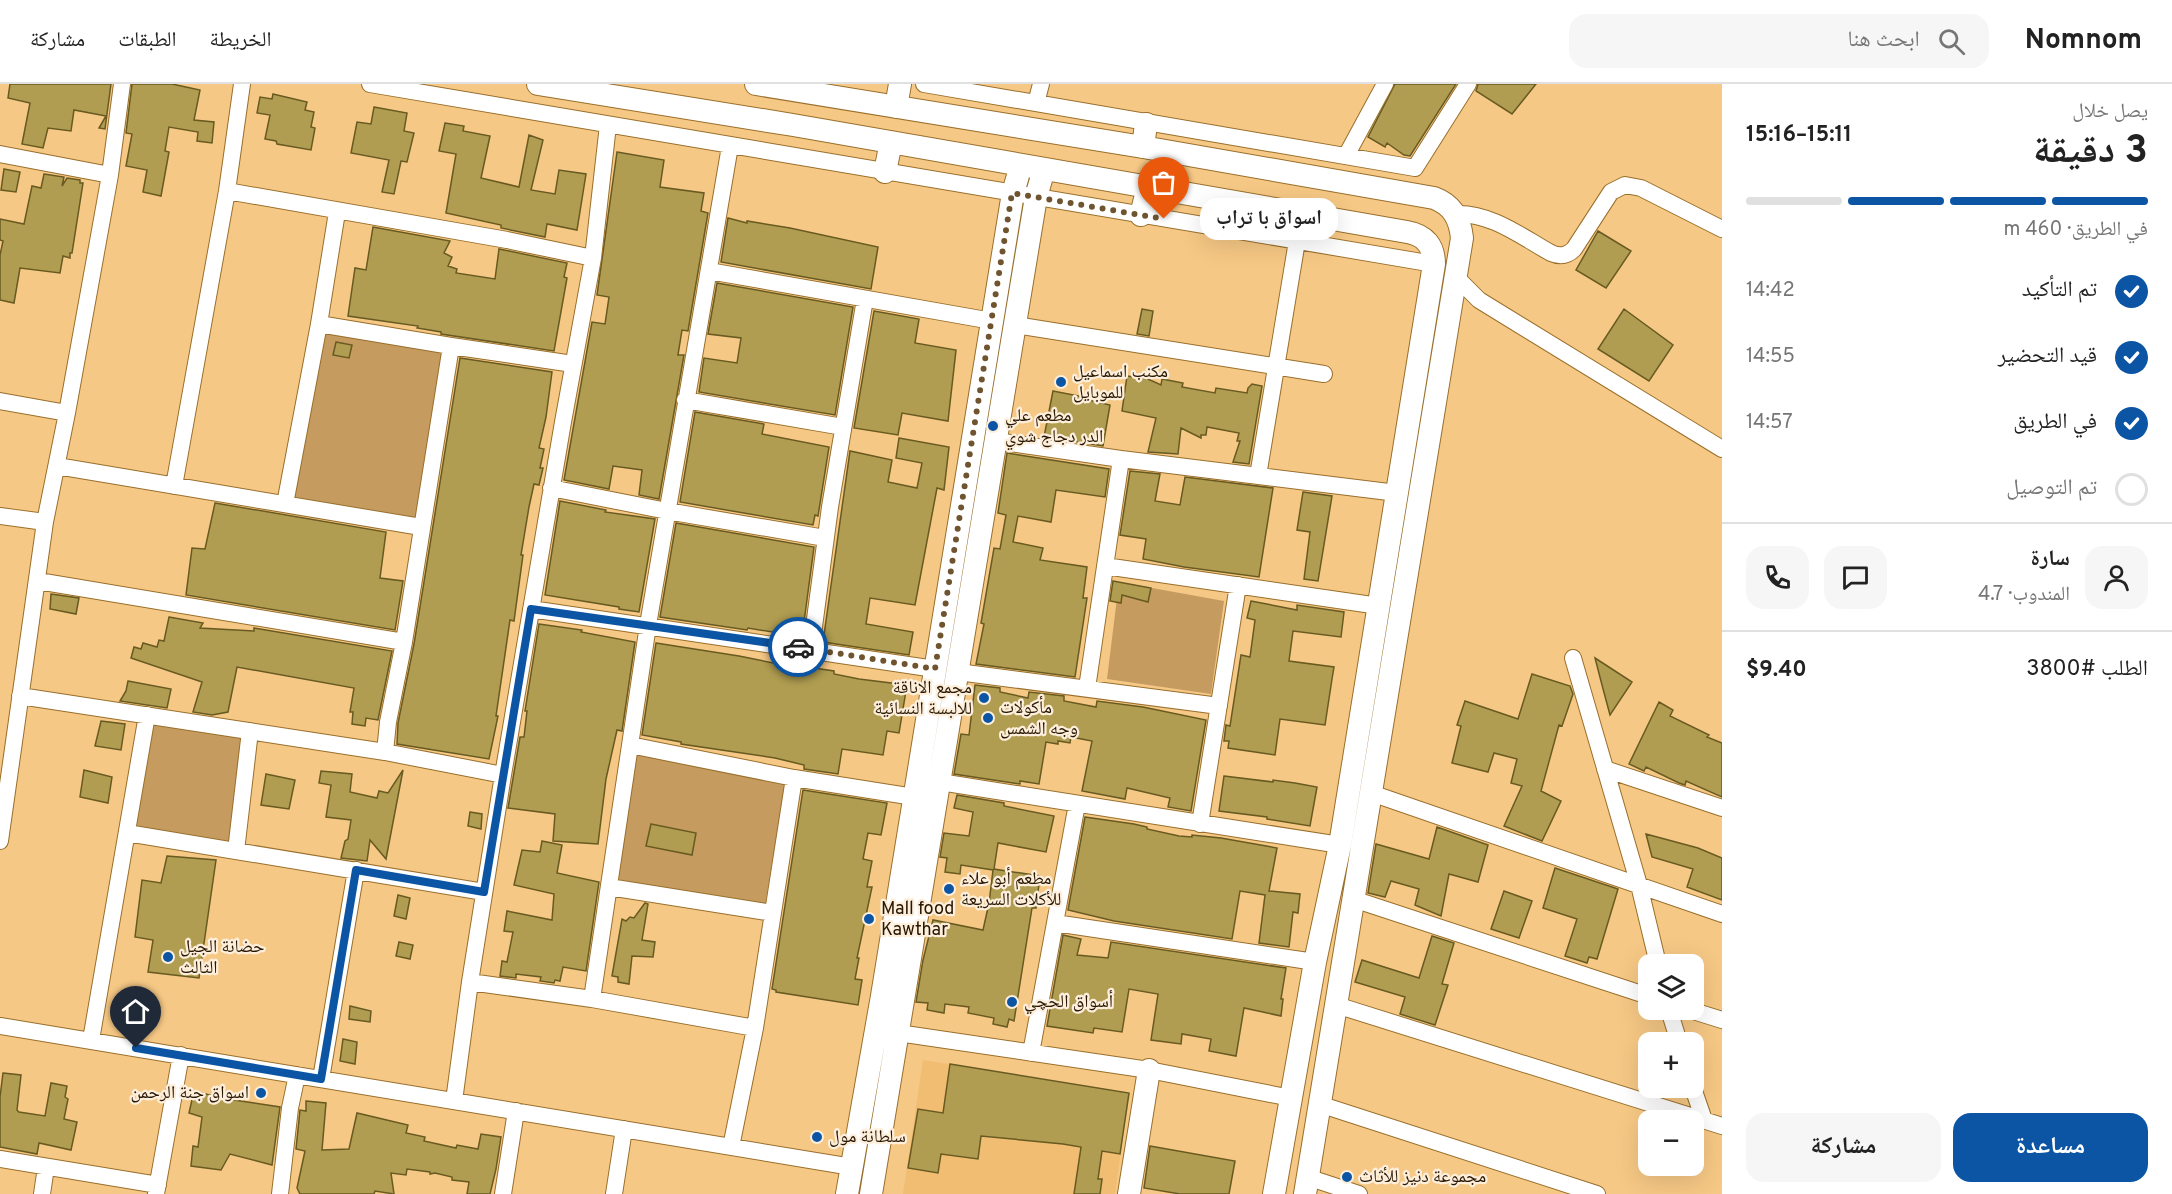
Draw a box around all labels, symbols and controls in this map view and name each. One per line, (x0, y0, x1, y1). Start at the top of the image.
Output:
search box (1569, 14, 1989, 68)
text: Nomnom (2025, 23, 2142, 59)
icon: search (1935, 25, 1968, 58)
text: مشاركة (30, 27, 85, 54)
text: الطبقات (118, 27, 177, 54)
text: الخريطة (210, 27, 271, 54)
text: ابحث هنا (1848, 27, 1920, 54)
text: يصل خلال (2072, 99, 2148, 125)
text: 15:11–15:16 (1746, 122, 1852, 149)
text: 3 دقيقة (2033, 128, 2148, 177)
pin (1138, 157, 1189, 219)
icon: bag (1147, 166, 1180, 199)
callout: اسواق با تراب (1200, 198, 1338, 240)
text: اسواق با تراب (1216, 206, 1322, 232)
text: في الطريق · 460 m (2004, 217, 2148, 243)
icon: check (2115, 275, 2148, 308)
text: تم التأكيد (2022, 277, 2097, 304)
text: 14:42 (1746, 278, 1795, 304)
icon: check (2115, 341, 2148, 374)
text: قيد التحضير (1998, 343, 2097, 370)
text: 14:55 (1746, 344, 1795, 370)
place label: مكنب اسماعيل للموبايل (1073, 361, 1168, 405)
marker: مكنب اسماعيل للموبايل (1054, 375, 1068, 389)
place label: مطعم علي الدر دجاج شوي (1005, 405, 1103, 450)
icon: check (2115, 407, 2148, 440)
text: في الطريق (2013, 409, 2097, 436)
text: 14:57 (1746, 410, 1793, 436)
marker: مطعم علي الدر دجاج شوي (986, 419, 1000, 433)
text: تم التوصيل (2006, 475, 2097, 502)
button: phone (1746, 546, 1809, 609)
button: chat (1824, 546, 1887, 609)
text: سارة (2031, 546, 2070, 573)
button: person (2085, 546, 2148, 609)
text: المندوب · 4.7 (1978, 582, 2070, 608)
courier (768, 617, 828, 677)
icon: car (782, 631, 815, 664)
text: الطلب #3800 (2026, 656, 2148, 683)
text: $9.40 (1746, 657, 1807, 684)
place label: مجمع الاناقة للالبسة النسائية (874, 677, 972, 721)
marker: مجمع الاناقة للالبسة النسائية (977, 691, 991, 705)
place label: مأكولات وجه الشمس (1000, 696, 1078, 741)
marker: مأكولات وجه الشمس (981, 711, 995, 725)
place label: مطعم أبو علاء للأكلات السريعة (961, 867, 1061, 912)
marker: مطعم أبو علاء للأكلات السريعة (942, 882, 956, 896)
place label: Mall food Kawthar (881, 898, 954, 942)
marker: Mall food Kawthar (862, 912, 876, 926)
place label: حضانة الجيل الثالث (180, 936, 265, 980)
marker: حضانة الجيل الثالث (161, 950, 175, 964)
map controls (1638, 954, 1704, 1176)
button: layers (1638, 954, 1704, 1020)
pin (110, 986, 161, 1048)
place label: أسواق الحچي (1024, 990, 1113, 1015)
icon: home (119, 995, 152, 1028)
marker: أسواق الحچي (1005, 995, 1019, 1009)
button: + (1638, 1032, 1704, 1098)
place label: اسواق جنة الرحمن (130, 1082, 249, 1105)
marker: اسواق جنة الرحمن (254, 1086, 268, 1100)
button: − (1638, 1110, 1704, 1176)
button: مشاركة (1746, 1113, 1941, 1182)
button: مساعدة (1953, 1113, 2148, 1182)
place label: سلطانة مول (829, 1126, 906, 1149)
marker: سلطانة مول (810, 1130, 824, 1144)
place label: مجموعة دنيز للأثاث (1359, 1166, 1486, 1189)
marker: مجموعة دنيز للأثاث (1340, 1170, 1354, 1184)

